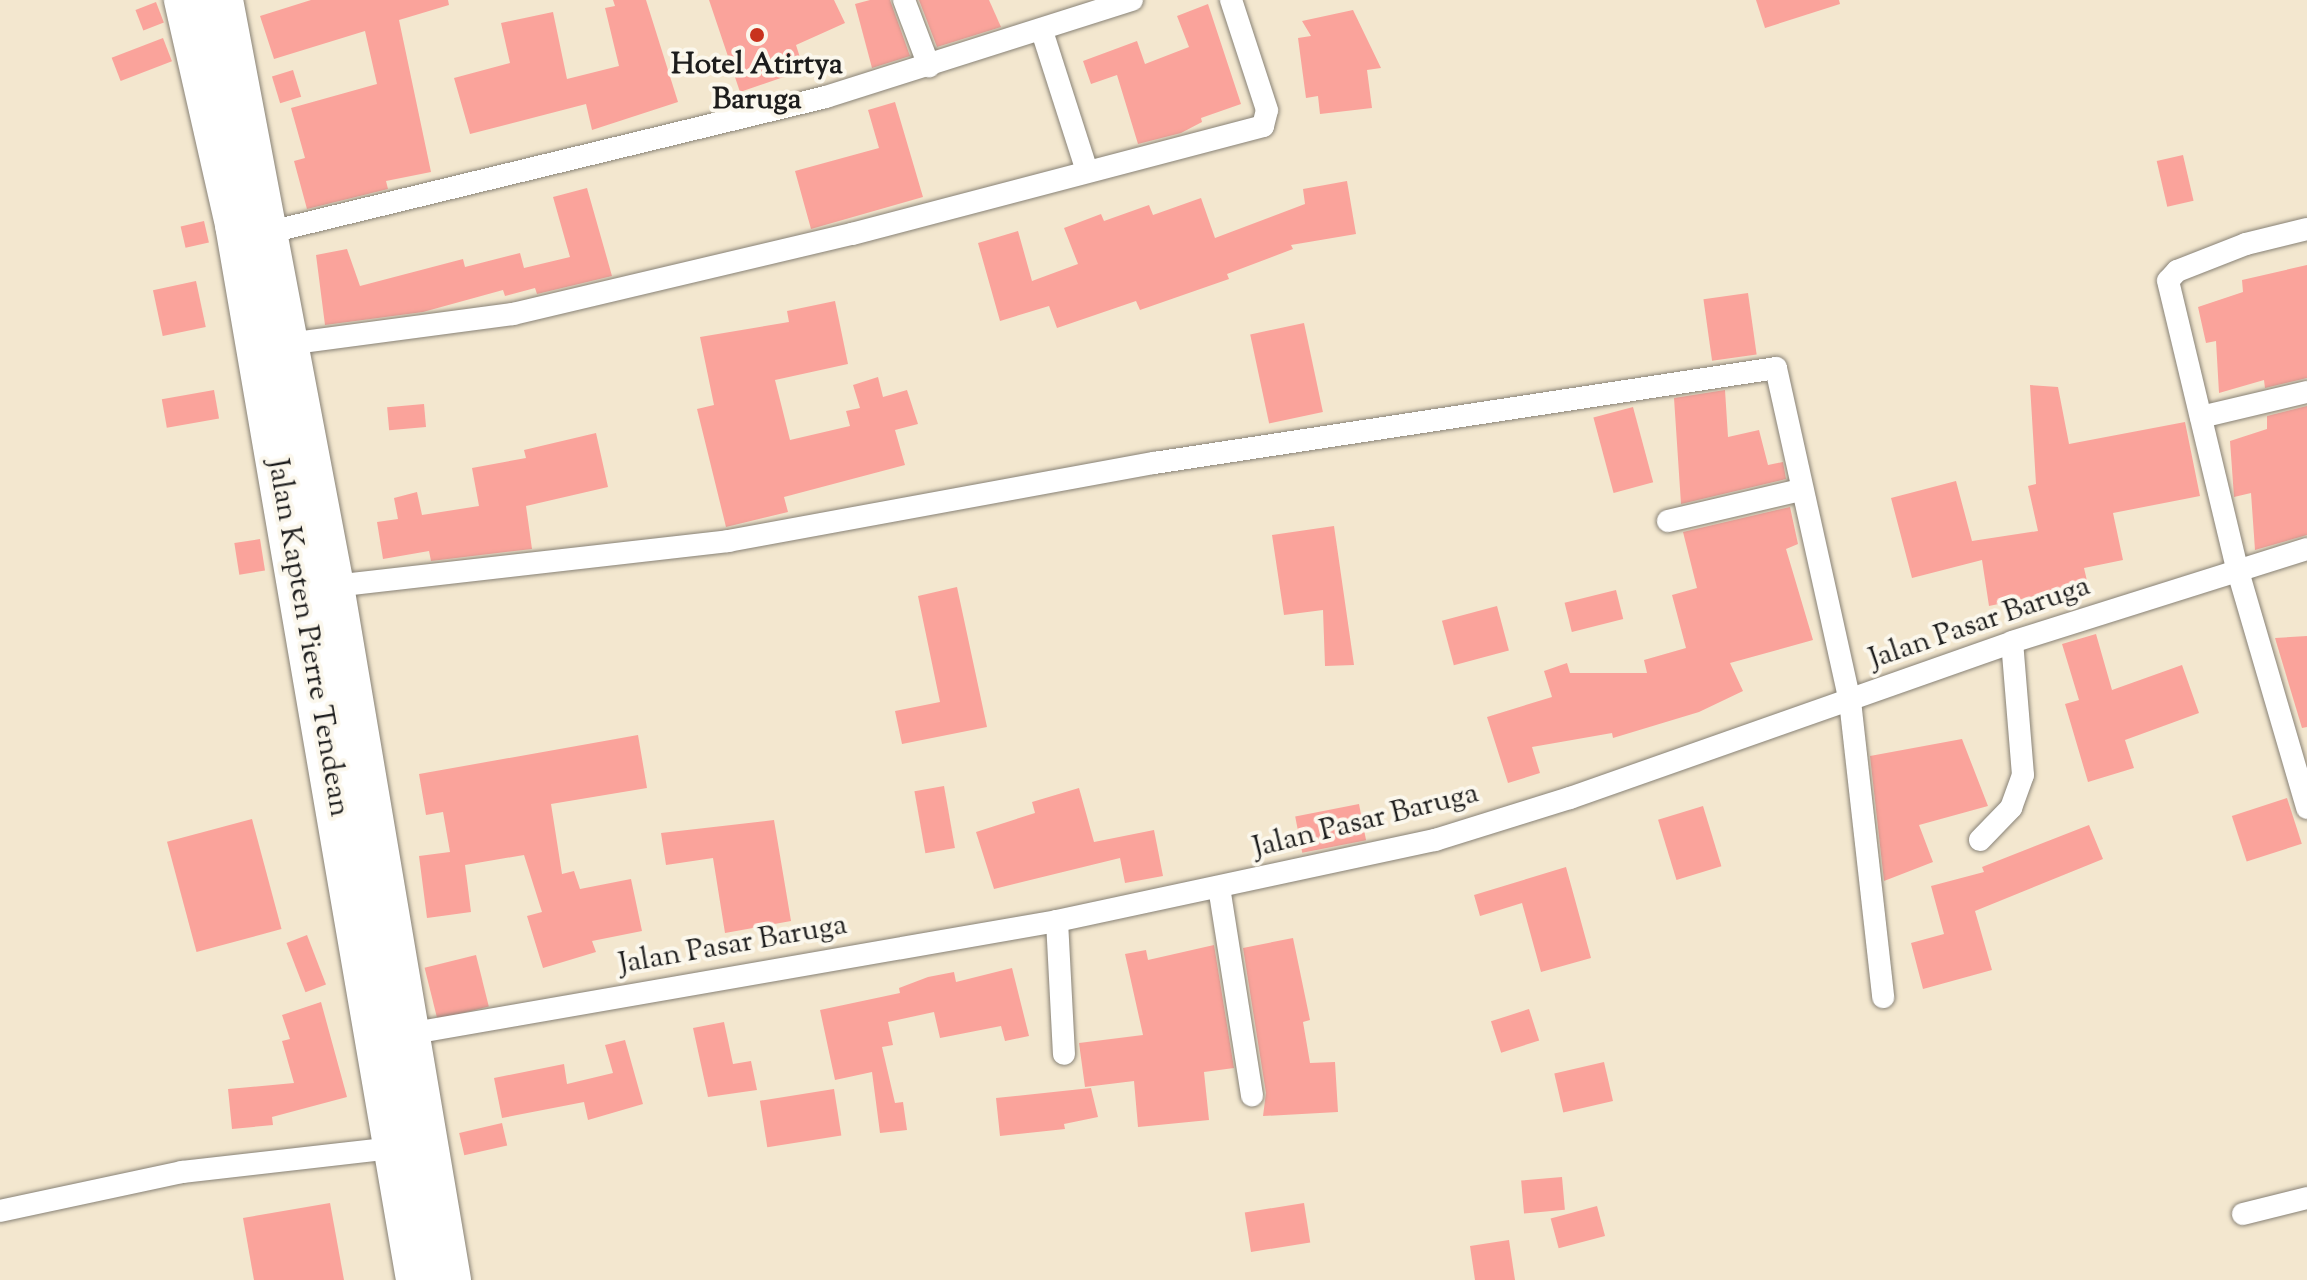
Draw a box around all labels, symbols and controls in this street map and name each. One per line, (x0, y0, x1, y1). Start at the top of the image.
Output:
marker: Hotel Atirtya Baruga (748, 26, 766, 44)
place label: Hotel Atirtya Baruga (671, 48, 843, 118)
street label: Jalan Kapten Pierre Tendean (258, 456, 356, 820)
street label: Jalan Pasar Baruga (1865, 569, 2095, 679)
street label: Jalan Pasar Baruga (1249, 777, 1483, 867)
street label: Jalan Pasar Baruga (616, 908, 850, 984)

